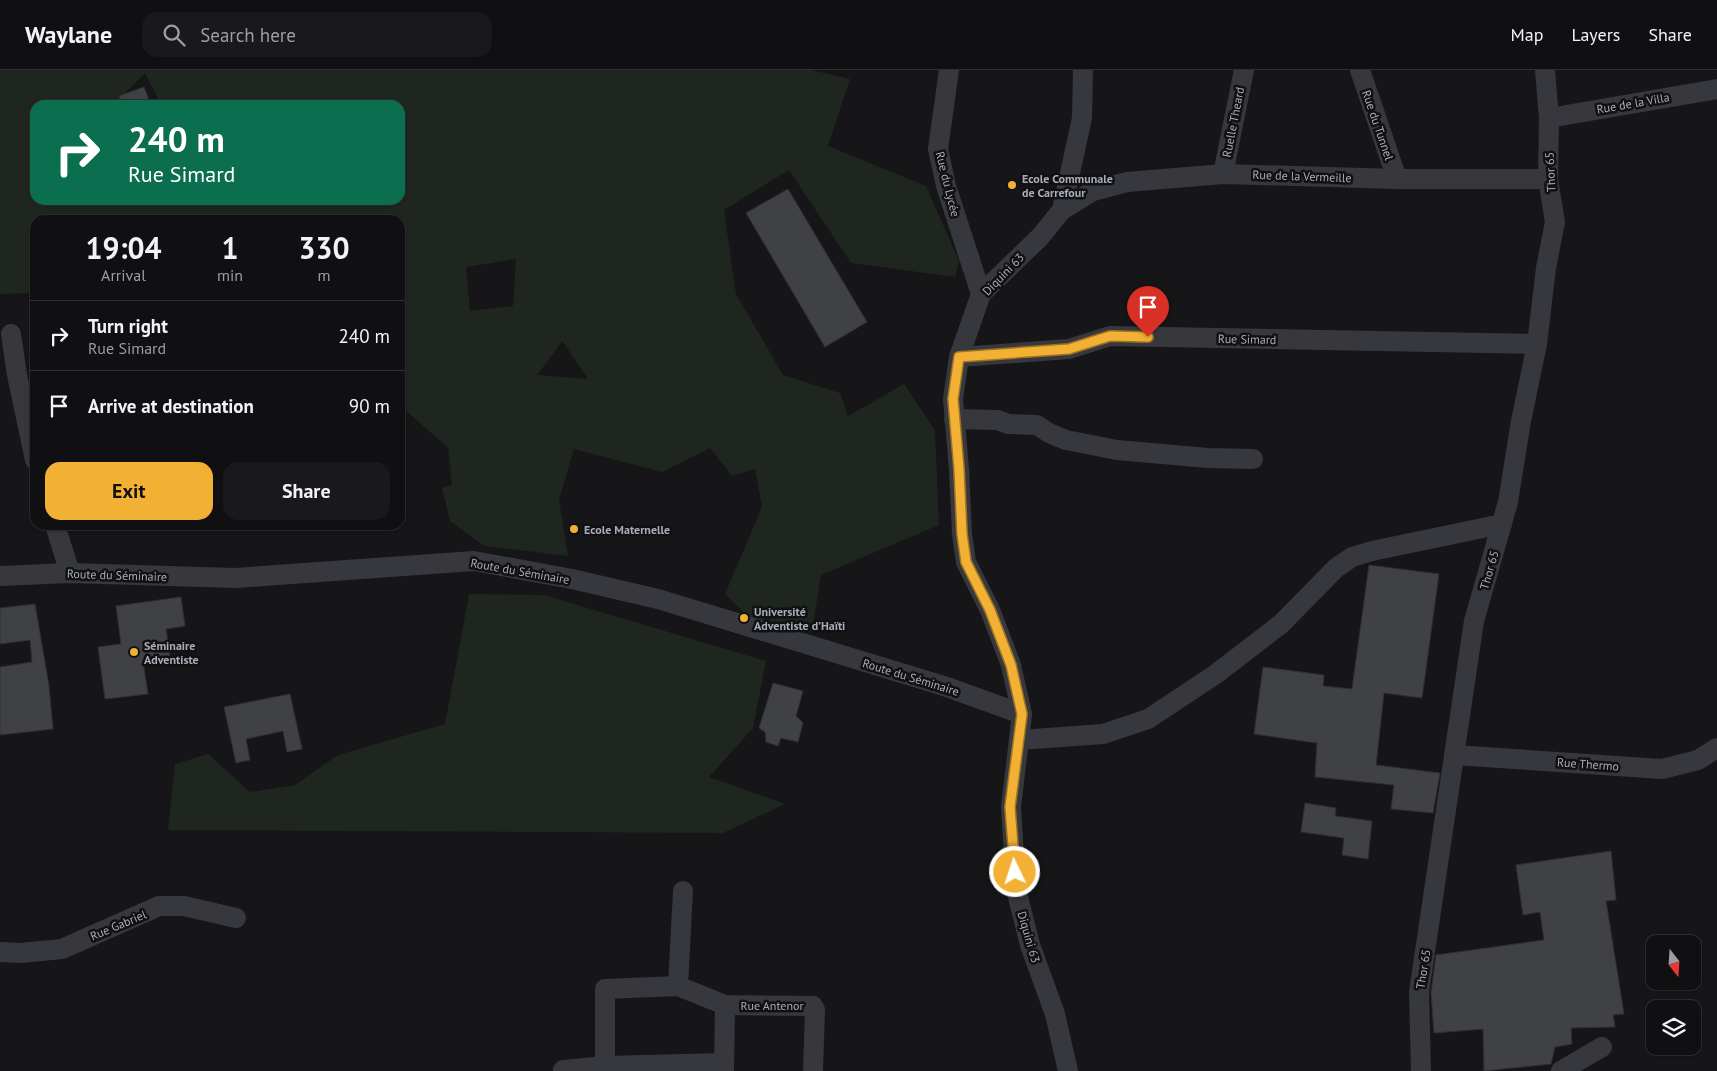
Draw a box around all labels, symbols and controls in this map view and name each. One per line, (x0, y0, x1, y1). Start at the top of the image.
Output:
search box (142, 12, 492, 57)
text: Waylane (25, 19, 112, 50)
icon: search (160, 21, 188, 49)
text: Search here (200, 23, 296, 47)
text: Map (1511, 23, 1543, 46)
text: Layers (1571, 23, 1620, 46)
text: Share (1648, 23, 1692, 46)
street label: Ruelle Theard (1219, 86, 1247, 158)
street label: Rue du Tunnel (1359, 88, 1397, 162)
street label: Rue de la Villa (1595, 89, 1671, 117)
text: 240 m (128, 116, 225, 162)
icon: right (45, 120, 110, 185)
street label: Rue du Lycée (933, 150, 963, 218)
street label: Thor 65 (1541, 152, 1559, 192)
text: Rue Simard (128, 160, 235, 188)
street label: Rue de la Vermeille (1252, 167, 1352, 185)
place label: Ecole Communale de Carrefour (1022, 171, 1113, 200)
marker: Ecole Communale de Carrefour (1006, 179, 1018, 191)
text: 19:04 (85, 228, 162, 267)
text: 1 (222, 228, 239, 267)
text: 330 (298, 228, 350, 267)
street label: Diquini 63 (979, 250, 1027, 298)
text: Arrival (101, 265, 146, 285)
text: min (217, 265, 243, 285)
text: m (318, 265, 331, 285)
pin (1127, 286, 1169, 337)
icon: arrive (1134, 293, 1162, 321)
text: Turn right (88, 314, 168, 338)
icon: right (45, 322, 73, 350)
text: 240 m (338, 324, 390, 348)
street label: Rue Simard (1218, 331, 1276, 347)
text: Rue Simard (88, 338, 166, 358)
icon: arrive (45, 392, 73, 420)
text: Arrive at destination (88, 394, 254, 418)
text: 90 m (349, 394, 390, 418)
button: Exit (45, 462, 213, 520)
button: Share (223, 462, 390, 520)
place label: Ecole Maternelle (584, 522, 670, 537)
marker: Ecole Maternelle (568, 523, 580, 535)
street label: Thor 65 (1476, 549, 1502, 591)
street label: Route du Séminaire (469, 555, 571, 587)
street label: Route du Séminaire (67, 566, 167, 584)
place label: Université Adventiste d’Haïti (754, 604, 845, 633)
marker: Université Adventiste d’Haïti (738, 612, 750, 624)
place label: Séminaire Adventiste (144, 638, 199, 667)
marker: Séminaire Adventiste (128, 646, 140, 658)
street label: Route du Séminaire (861, 655, 961, 699)
street label: Rue Thermo (1557, 754, 1619, 774)
position arrow (988, 845, 1040, 897)
street label: Rue Gabriel (88, 906, 149, 944)
street label: Diquini 63 (1014, 909, 1044, 965)
north arrow (1646, 935, 1701, 990)
map controls (1646, 935, 1701, 1055)
street label: Thor 65 (1412, 948, 1434, 990)
street label: Rue Antenor (740, 998, 804, 1013)
button: layers (1646, 1000, 1701, 1055)

